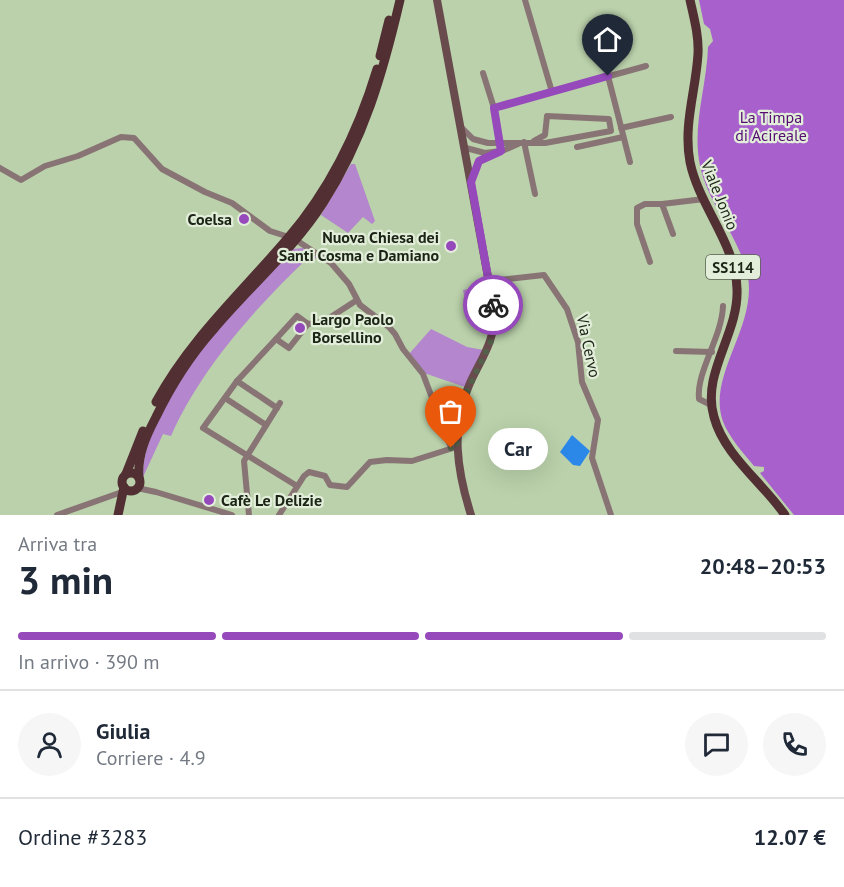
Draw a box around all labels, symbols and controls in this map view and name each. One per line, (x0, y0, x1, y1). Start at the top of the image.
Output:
pin (582, 14, 633, 76)
icon: home (591, 23, 624, 56)
park label: La Timpa di Acireale (735, 107, 807, 145)
street label: Viale Jonio (697, 156, 743, 233)
place label: Coelsa (188, 209, 232, 229)
marker: Coelsa (237, 212, 251, 226)
place label: Nuova Chiesa dei Santi Cosma e Damiano (279, 227, 439, 265)
marker: Nuova Chiesa dei Santi Cosma e Damiano (444, 239, 458, 253)
road number: SS114 (706, 255, 760, 279)
courier (463, 275, 523, 335)
icon: bike (477, 289, 510, 322)
place label: Largo Paolo Borsellino (312, 309, 394, 347)
street label: Via Cervo (572, 312, 605, 379)
marker: Largo Paolo Borsellino (293, 321, 307, 335)
pin (425, 386, 476, 448)
icon: bag (434, 395, 467, 428)
callout: Car (487, 427, 547, 469)
text: Car (504, 436, 532, 462)
place label: Cafè Le Delizie (221, 490, 322, 510)
marker: Cafè Le Delizie (202, 493, 216, 507)
text: Arriva tra (18, 531, 97, 557)
text: 20:48–20:53 (700, 552, 826, 580)
text: 3 min (18, 554, 113, 605)
text: In arrivo · 390 m (18, 649, 159, 675)
button: person (18, 713, 81, 776)
button: chat (685, 713, 748, 776)
button: phone (763, 713, 826, 776)
text: Giulia (96, 717, 150, 745)
text: Corriere · 4.9 (96, 745, 206, 771)
text: Ordine #3283 (18, 823, 147, 851)
text: 12.07 € (754, 823, 826, 851)

